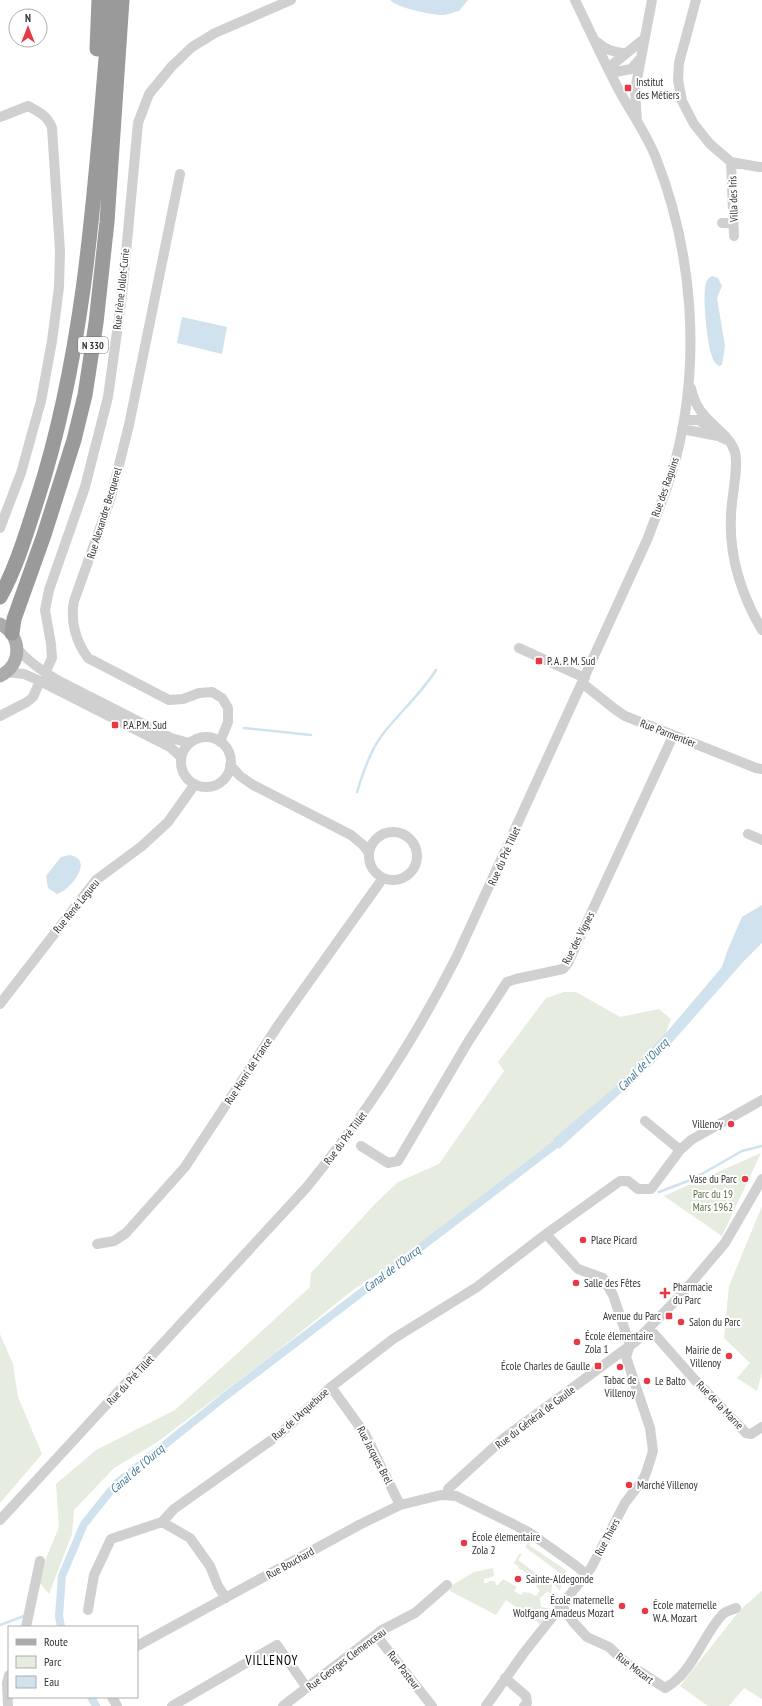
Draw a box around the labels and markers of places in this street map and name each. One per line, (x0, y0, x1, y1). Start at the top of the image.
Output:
place label: Institut des Métiers (636, 75, 680, 102)
marker: Institut des Métiers (623, 83, 633, 93)
place label: P. A. P. M. Sud (547, 654, 595, 668)
marker: P. A. P. M. Sud (534, 656, 544, 666)
place label: P.A.P.M. Sud (123, 718, 167, 732)
marker: P.A.P.M. Sud (110, 720, 120, 730)
place label: Villenoy (691, 1117, 724, 1131)
marker: Villenoy (726, 1119, 736, 1129)
place label: Vase du Parc (689, 1172, 737, 1186)
marker: Vase du Parc (740, 1174, 750, 1184)
place label: Place Picard (591, 1233, 637, 1247)
marker: Place Picard (578, 1235, 588, 1245)
place label: Salle des Fêtes (584, 1276, 641, 1290)
marker: Salle des Fêtes (571, 1278, 581, 1288)
place label: Pharmacie du Parc (673, 1280, 713, 1307)
marker: Pharmacie du Parc (660, 1288, 670, 1298)
place label: Avenue du Parc (603, 1309, 661, 1323)
marker: Avenue du Parc (664, 1311, 674, 1321)
place label: Salon du Parc (689, 1315, 741, 1329)
marker: Salon du Parc (676, 1317, 686, 1327)
place label: École élementaire Zola 1 (585, 1329, 654, 1356)
marker: École élementaire Zola 1 (572, 1337, 582, 1347)
place label: Mairie de Villenoy (686, 1343, 722, 1370)
marker: Mairie de Villenoy (724, 1351, 734, 1361)
place label: École Charles de Gaulle (501, 1359, 590, 1373)
marker: École Charles de Gaulle (593, 1361, 603, 1371)
marker: Tabac de Villenoy (615, 1362, 625, 1372)
place label: Tabac de Villenoy (604, 1373, 637, 1400)
place label: Le Balto (655, 1374, 686, 1388)
marker: Le Balto (642, 1376, 652, 1386)
place label: Marché Villenoy (637, 1478, 698, 1492)
marker: Marché Villenoy (624, 1480, 634, 1490)
place label: École élementaire Zola 2 (472, 1530, 541, 1557)
marker: École élementaire Zola 2 (459, 1538, 469, 1548)
place label: Sainte-Aldegonde (526, 1572, 594, 1586)
marker: Sainte-Aldegonde (513, 1574, 523, 1584)
place label: École maternelle Wolfgang Amadeus Mozart (513, 1593, 614, 1620)
place label: École maternelle W.A. Mozart (653, 1598, 717, 1625)
marker: École maternelle Wolfgang Amadeus Mozart (617, 1601, 627, 1611)
marker: École maternelle W.A. Mozart (640, 1606, 650, 1616)

